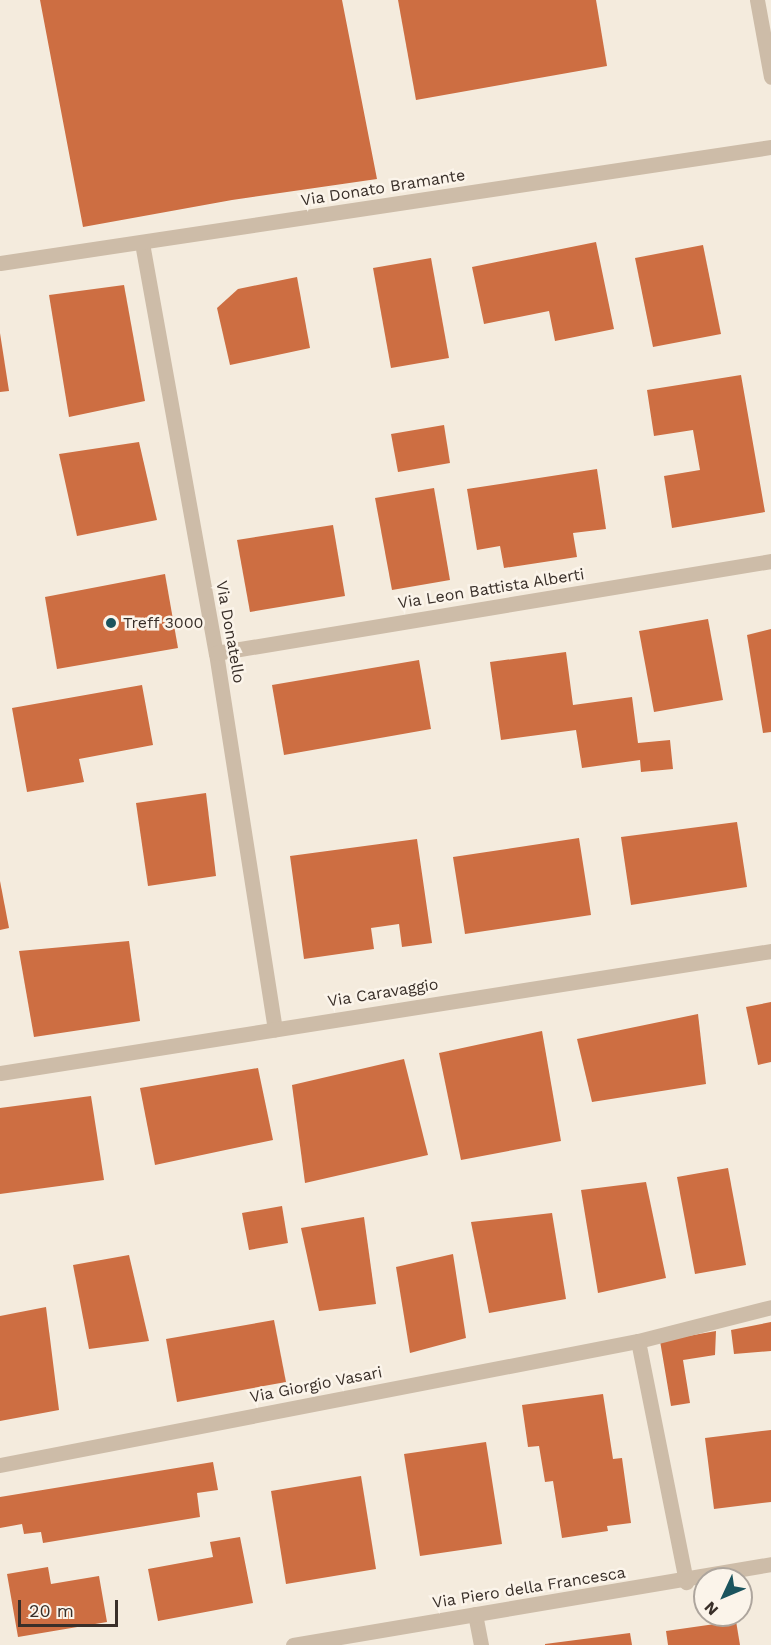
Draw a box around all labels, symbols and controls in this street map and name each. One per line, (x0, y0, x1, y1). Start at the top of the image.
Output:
street label: Via Donato Bramante (299, 165, 467, 211)
street label: Via Leon Battista Alberti (396, 565, 586, 613)
street label: Via Donatello (211, 579, 249, 685)
place label: Treff 3000 (123, 613, 204, 633)
marker: Treff 3000 (104, 616, 118, 630)
street label: Via Caravaggio (326, 975, 440, 1011)
street label: Via Giorgio Vasari (248, 1363, 384, 1407)
street label: Via Piero della Francesca (431, 1563, 627, 1613)
north arrow (693, 1567, 753, 1627)
scale bar (21, 1588, 122, 1626)
text: N (700, 1598, 722, 1619)
text: 20 m (29, 1600, 74, 1621)

